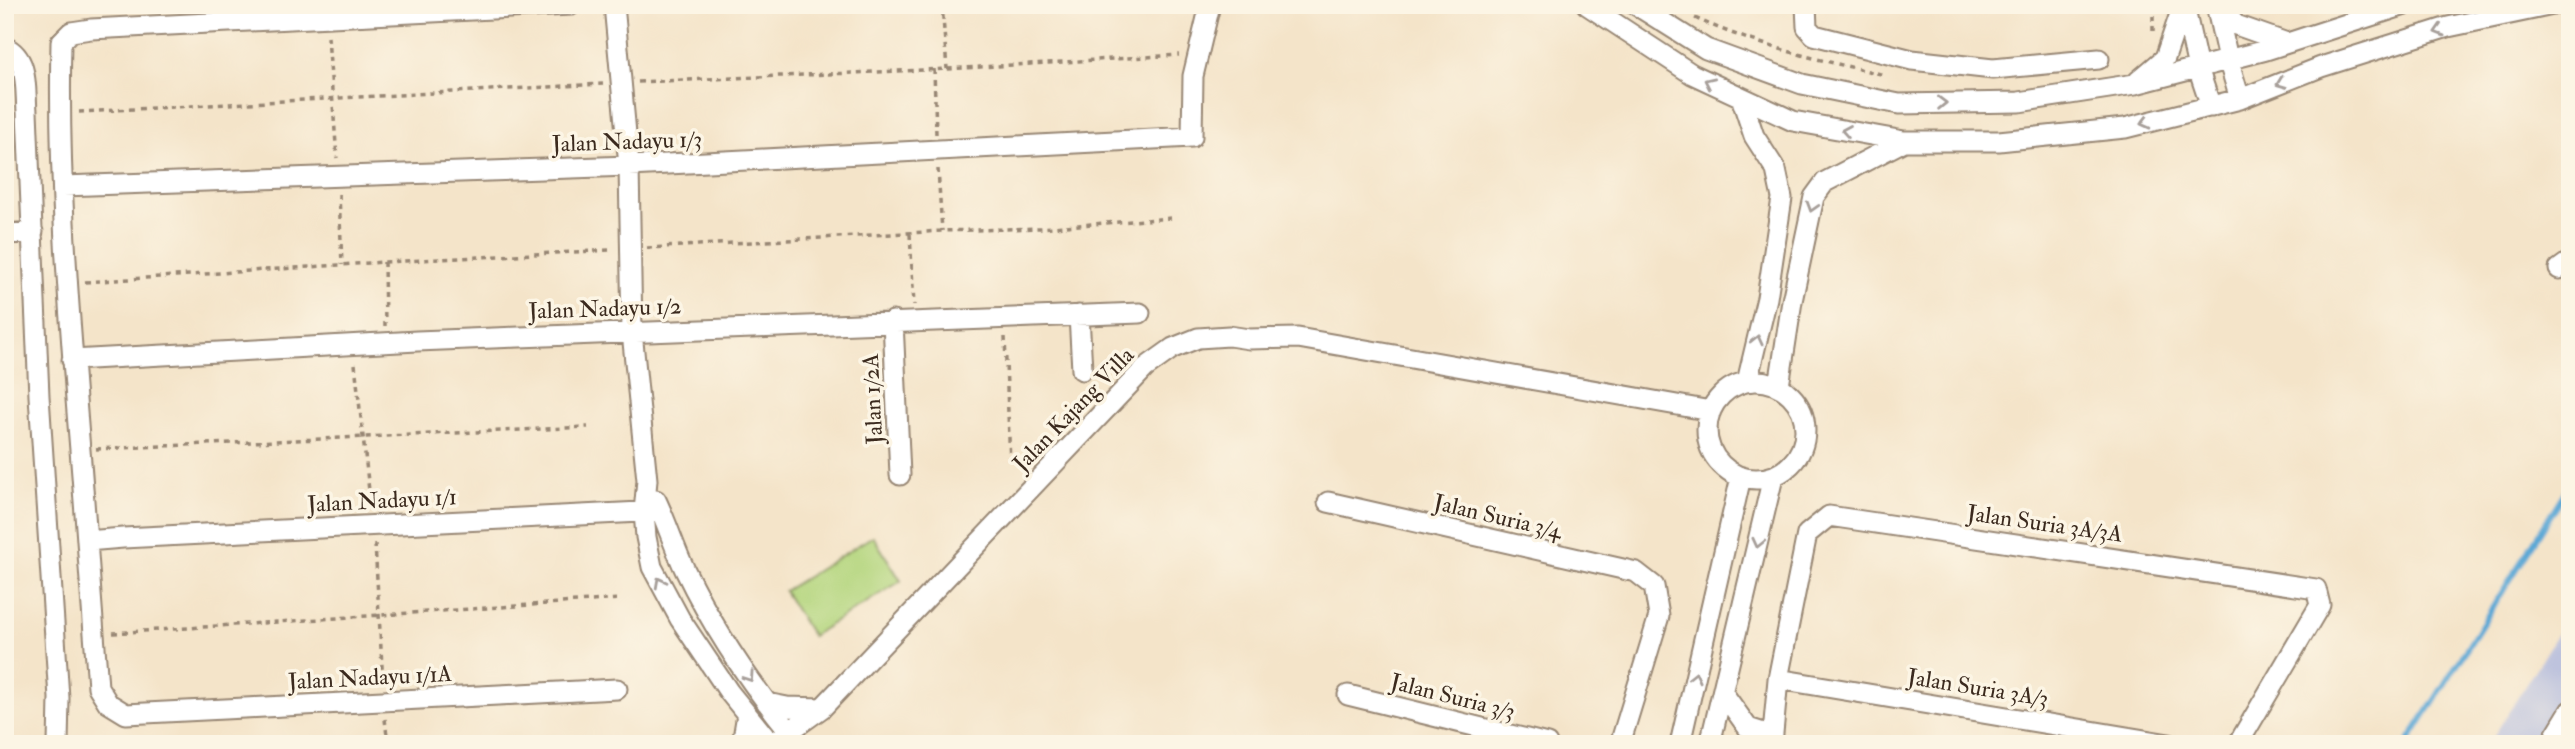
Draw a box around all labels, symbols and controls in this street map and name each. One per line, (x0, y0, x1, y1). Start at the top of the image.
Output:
one-way arrow (2433, 22, 2445, 37)
one-way arrow (2275, 75, 2287, 89)
one-way arrow (1704, 76, 1716, 90)
one-way arrow (1937, 96, 1948, 111)
one-way arrow (2139, 115, 2151, 129)
street label: Jalan Nadayu 1/3 (550, 124, 703, 159)
one-way arrow (1840, 124, 1852, 139)
one-way arrow (1806, 200, 1820, 212)
street label: Jalan Nadayu 1/2 (527, 291, 682, 326)
one-way arrow (1749, 334, 1763, 346)
street label: Jalan Kajang Villa (1006, 341, 1141, 478)
street label: Jalan 1/2A (856, 353, 889, 446)
street label: Jalan Nadayu 1/1 (306, 482, 457, 519)
street label: Jalan Suria 3/4 (1430, 487, 1566, 546)
street label: Jalan Suria 3A/3A (1964, 498, 2125, 549)
one-way arrow (1752, 537, 1766, 549)
one-way arrow (655, 577, 669, 590)
street label: Jalan Nadayu 1/1A (286, 659, 453, 696)
street label: Jalan Suria 3A/3 (1904, 662, 2050, 713)
street label: Jalan Suria 3/3 (1387, 667, 1518, 726)
one-way arrow (740, 669, 753, 682)
one-way arrow (1687, 671, 1701, 683)

